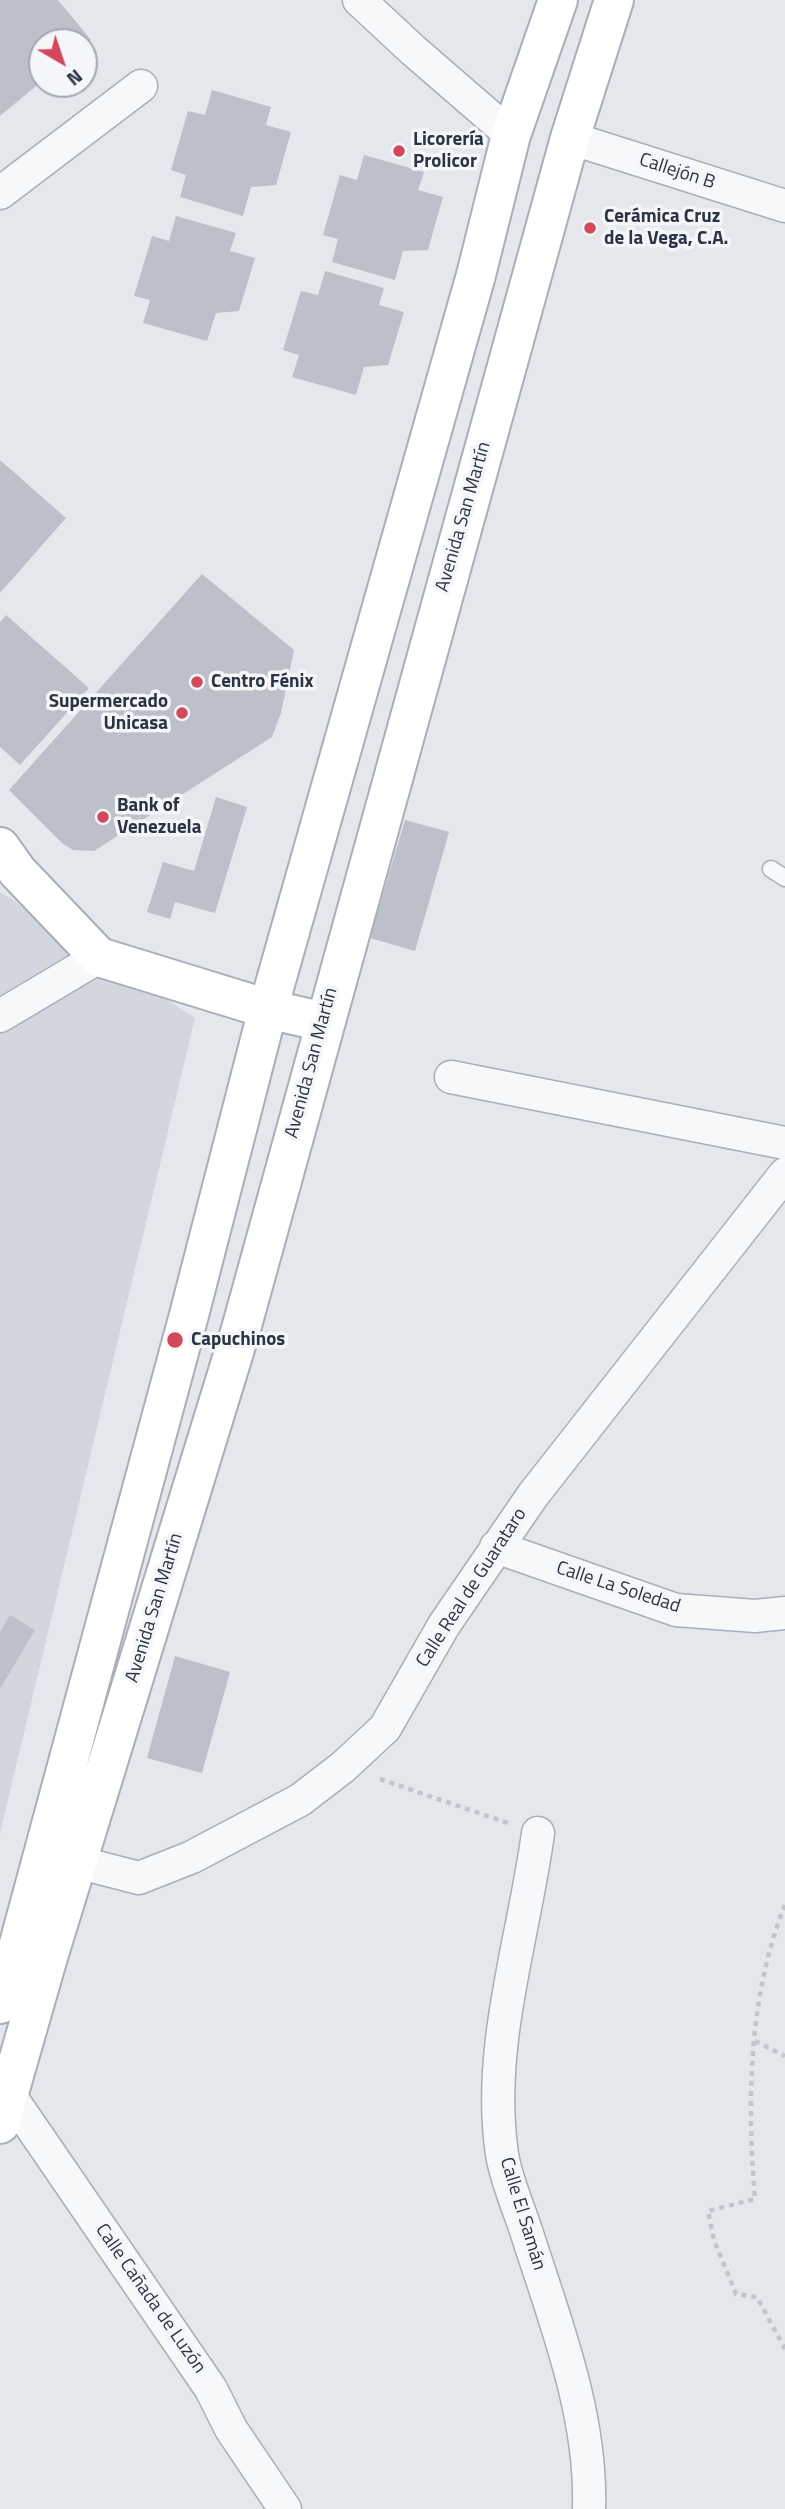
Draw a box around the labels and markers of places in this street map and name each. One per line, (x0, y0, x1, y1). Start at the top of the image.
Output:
place label: Licorería Prolicor (413, 129, 484, 173)
marker: Licorería Prolicor (391, 143, 407, 159)
place label: Cerámica Cruz de la Vega, C.A. (604, 206, 728, 250)
marker: Cerámica Cruz de la Vega, C.A. (582, 220, 598, 236)
place label: Centro Fénix (211, 671, 314, 693)
marker: Centro Fénix (189, 674, 205, 690)
place label: Supermercado Unicasa (49, 691, 168, 735)
marker: Supermercado Unicasa (174, 705, 190, 721)
place label: Bank of Venezuela (117, 795, 201, 839)
marker: Bank of Venezuela (95, 809, 111, 825)
place label: Capuchinos (191, 1329, 285, 1351)
marker: Capuchinos (165, 1330, 185, 1350)

